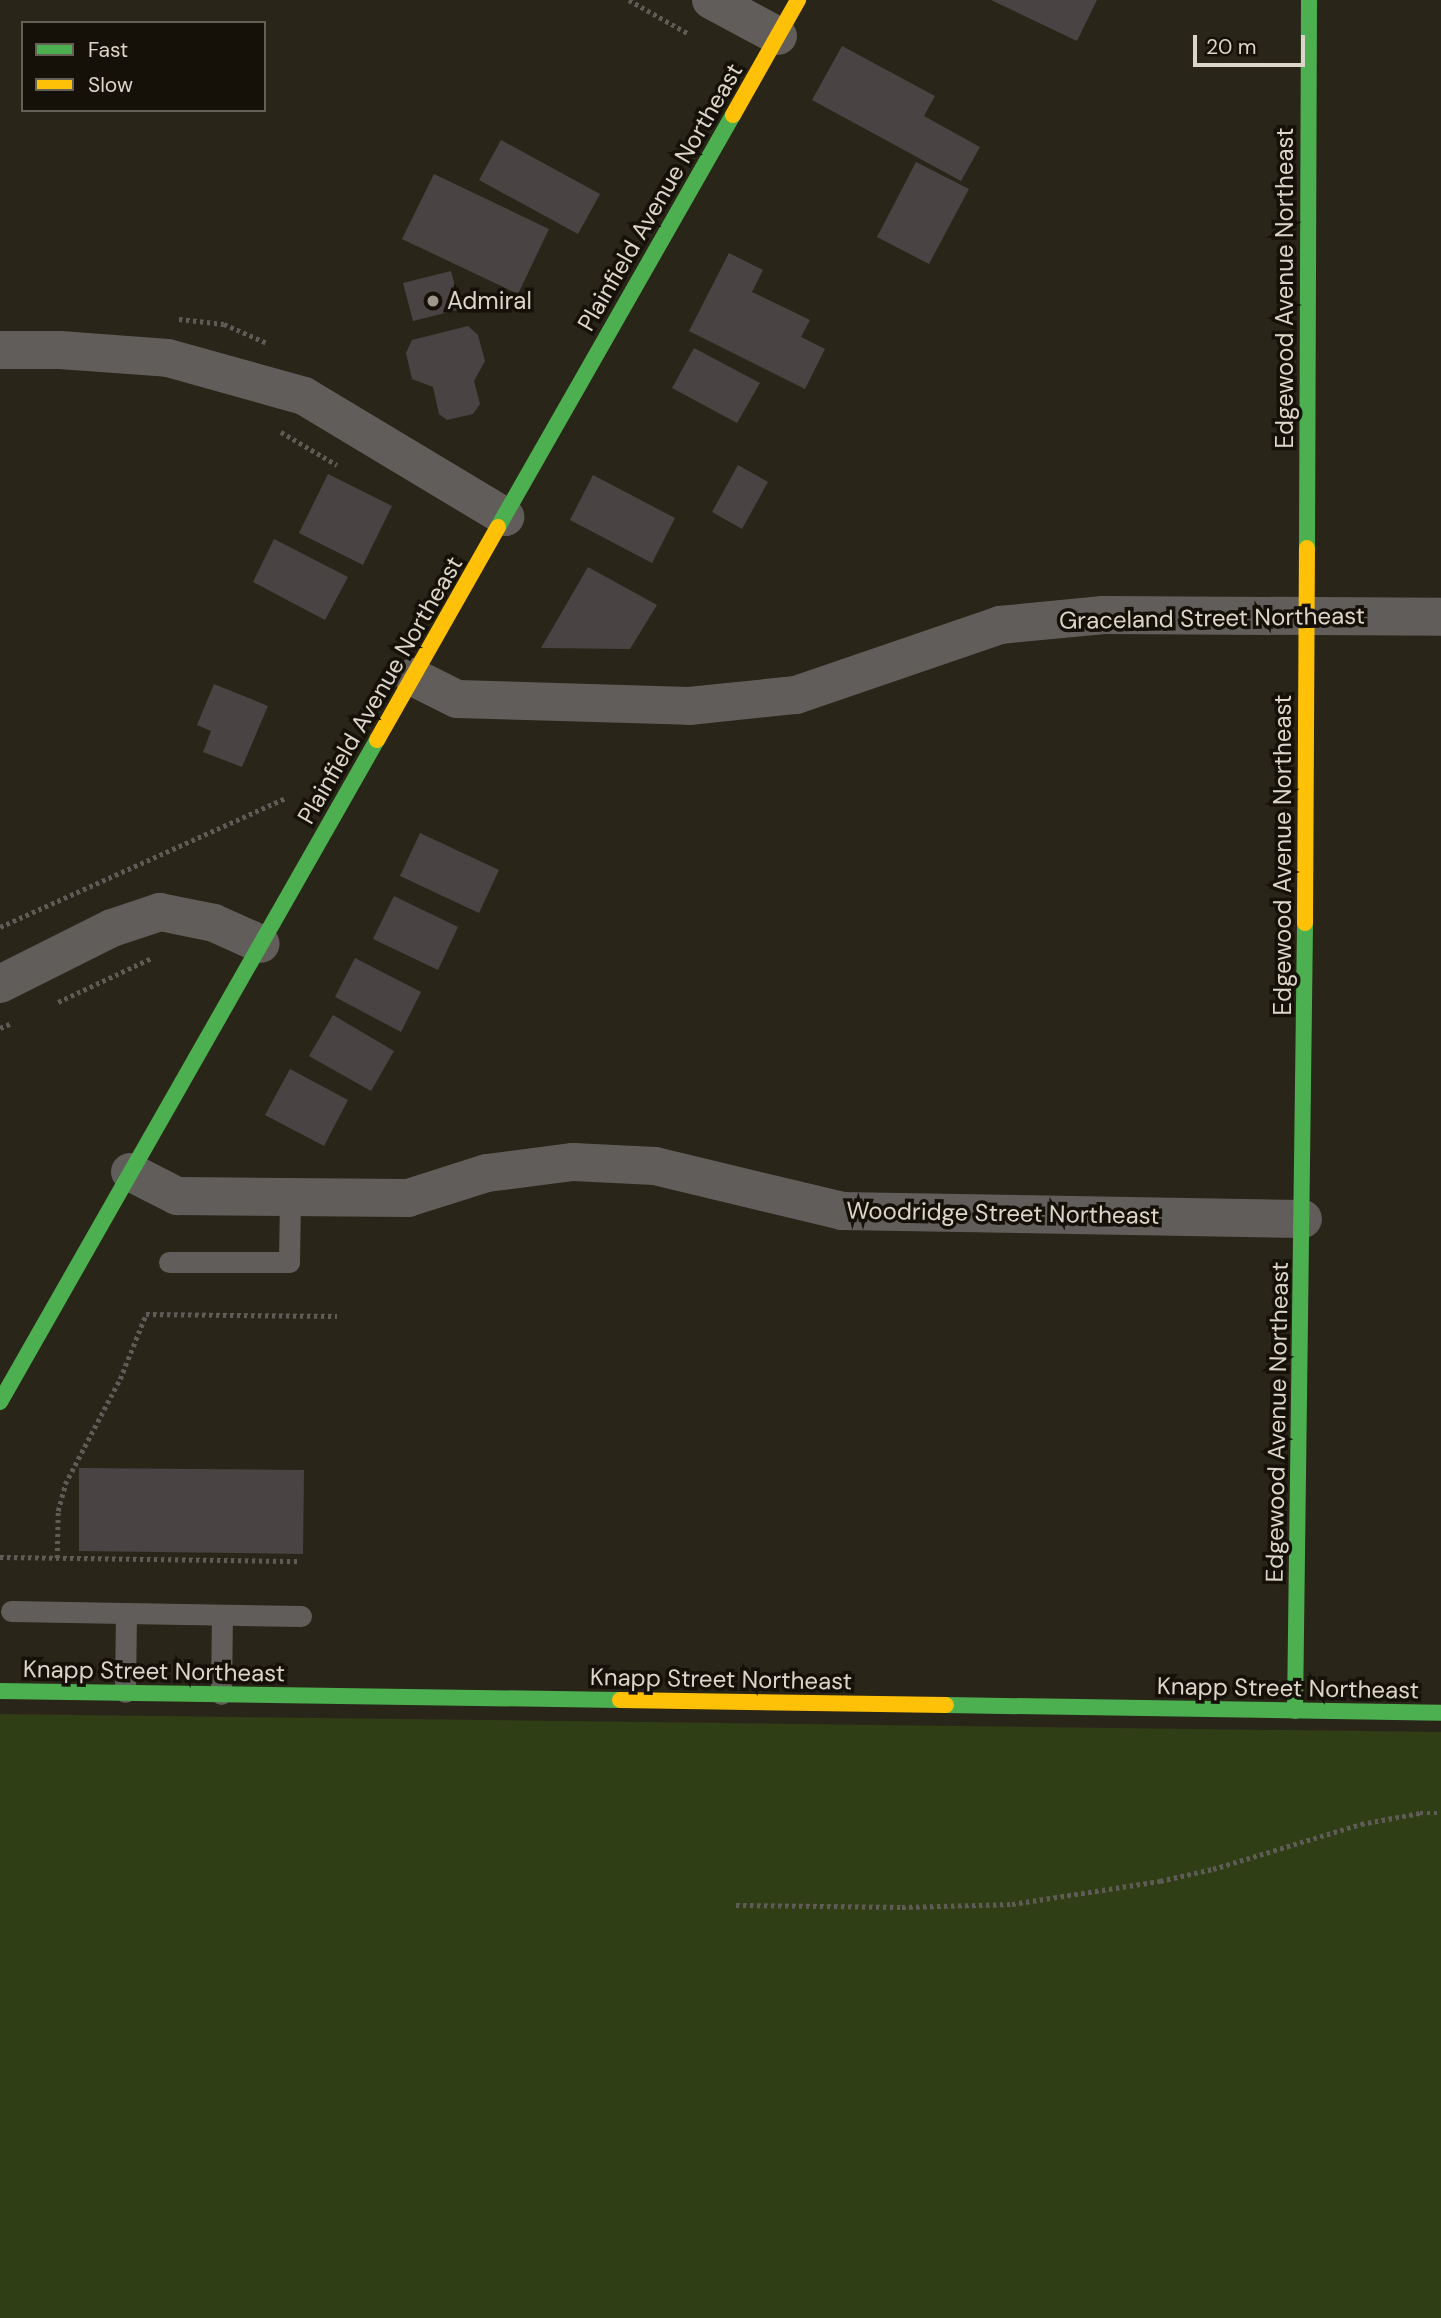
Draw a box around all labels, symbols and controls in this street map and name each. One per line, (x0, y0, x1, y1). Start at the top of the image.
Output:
legend (21, 21, 266, 112)
scale bar (1196, 21, 1308, 65)
text: 20 m (1206, 33, 1257, 61)
text: Fast (88, 36, 128, 64)
street label: Plainfield Avenue Northeast (571, 58, 749, 336)
text: Slow (88, 71, 133, 99)
street label: Edgewood Avenue Northeast (1271, 128, 1299, 448)
place label: Admiral (447, 287, 532, 315)
marker: Admiral (425, 293, 441, 309)
street label: Plainfield Avenue Northeast (291, 551, 469, 829)
street label: Graceland Street Northeast (1059, 601, 1365, 635)
street label: Edgewood Avenue Northeast (1269, 695, 1297, 1015)
street label: Woodridge Street Northeast (846, 1196, 1160, 1230)
street label: Edgewood Avenue Northeast (1260, 1261, 1294, 1583)
street label: Knapp Street Northeast (23, 1654, 285, 1688)
street label: Knapp Street Northeast (590, 1662, 852, 1696)
street label: Knapp Street Northeast (1157, 1671, 1419, 1705)

